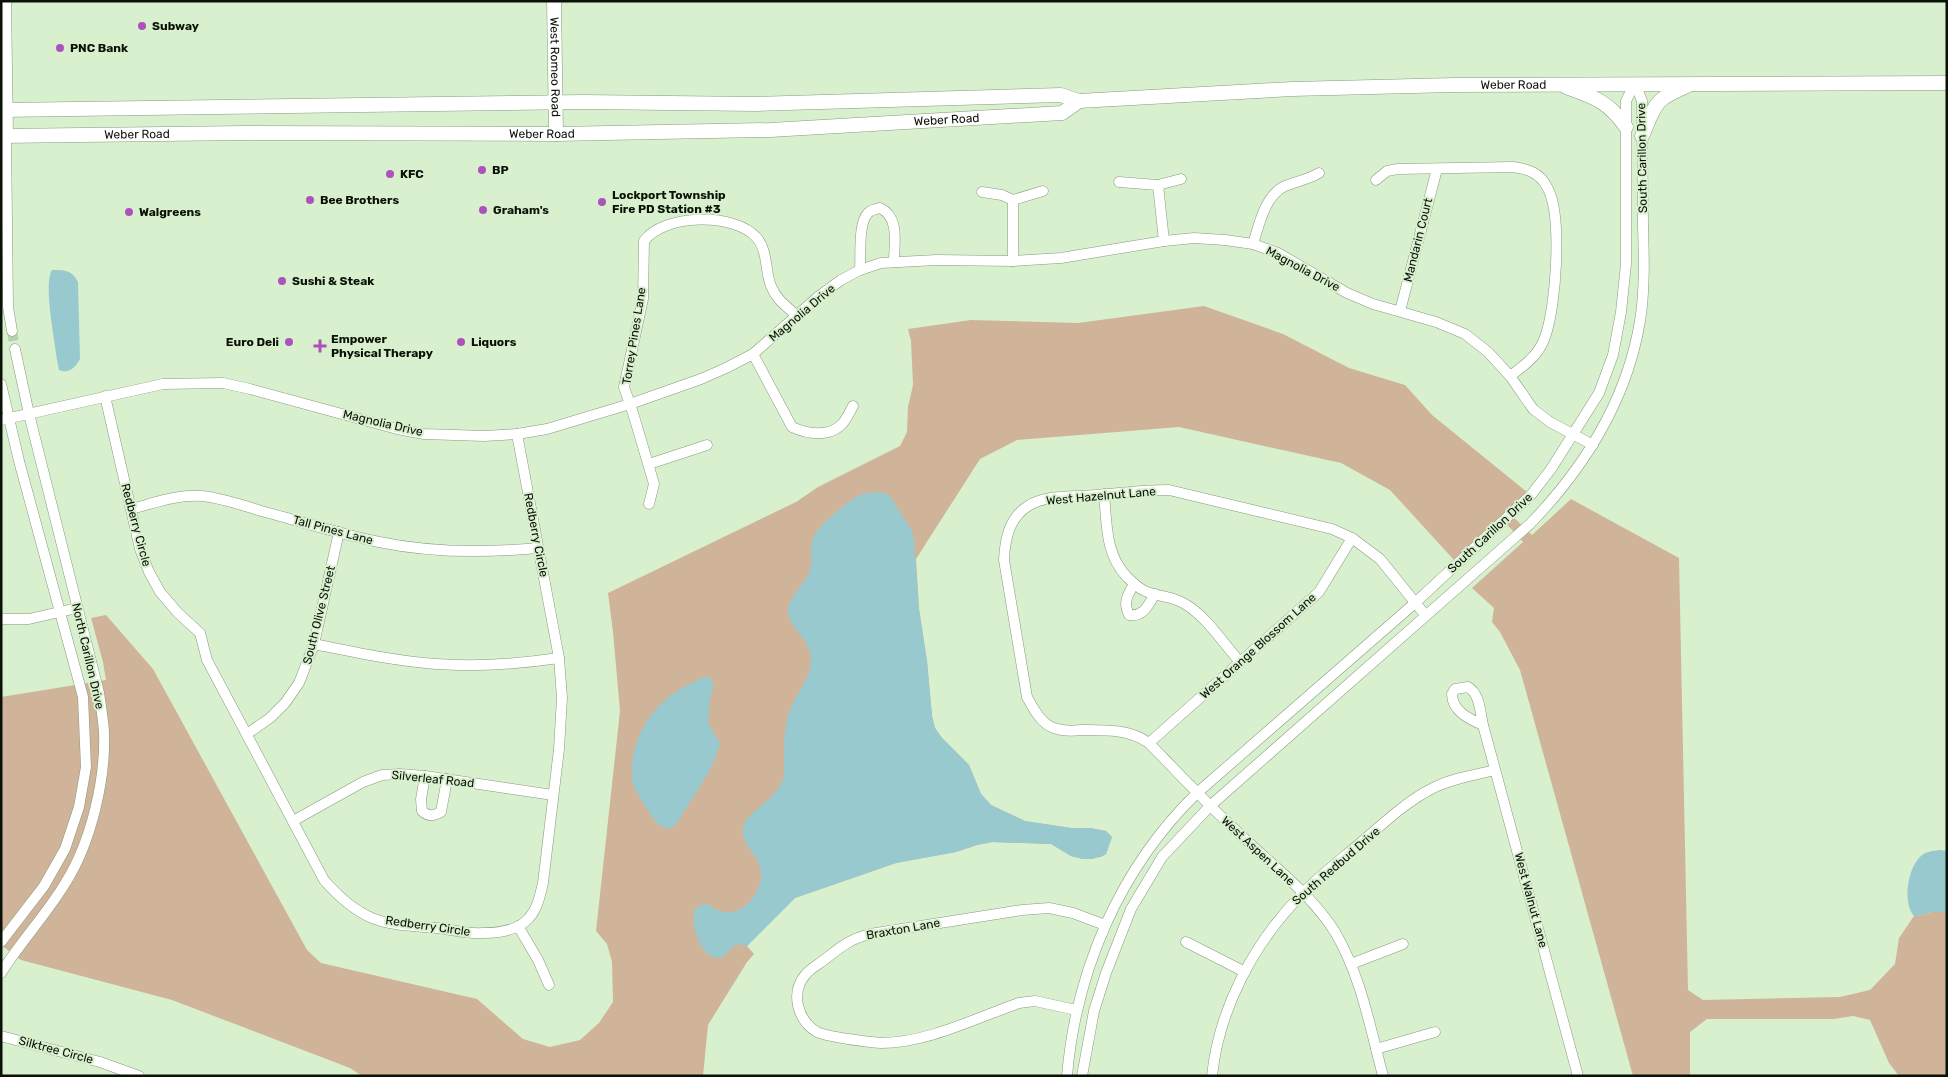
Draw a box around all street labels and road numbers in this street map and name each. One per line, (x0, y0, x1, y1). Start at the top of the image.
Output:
street label: West Romeo Road (547, 17, 563, 117)
street label: Weber Road (1481, 78, 1546, 92)
street label: South Carillon Drive (1634, 102, 1650, 213)
street label: Weber Road (913, 111, 980, 129)
street label: Weber Road (104, 127, 170, 142)
street label: Weber Road (509, 127, 575, 141)
street label: Mandarin Court (1401, 196, 1435, 284)
street label: Magnolia Drive (1264, 244, 1343, 294)
street label: Magnolia Drive (766, 281, 838, 345)
street label: Torrey Pines Lane (619, 286, 649, 386)
street label: Magnolia Drive (342, 407, 425, 439)
street label: Redberry Circle (118, 482, 154, 568)
street label: West Hazelnut Lane (1046, 484, 1157, 508)
street label: South Carillon Drive (1445, 490, 1535, 576)
street label: Redberry Circle (521, 492, 551, 579)
street label: Tall Pines Lane (291, 513, 375, 547)
street label: South Olive Street (300, 564, 338, 666)
street label: West Orange Blossom Lane (1197, 590, 1319, 702)
street label: North Carillon Drive (69, 602, 107, 711)
street label: Silverleaf Road (391, 768, 475, 790)
street label: West Aspen Lane (1218, 813, 1298, 889)
street label: South Redbud Drive (1289, 824, 1383, 908)
street label: West Walnut Lane (1512, 851, 1551, 949)
street label: Redberry Circle (385, 913, 472, 939)
street label: Braxton Lane (865, 916, 941, 942)
street label: Silktree Circle (17, 1033, 95, 1067)

